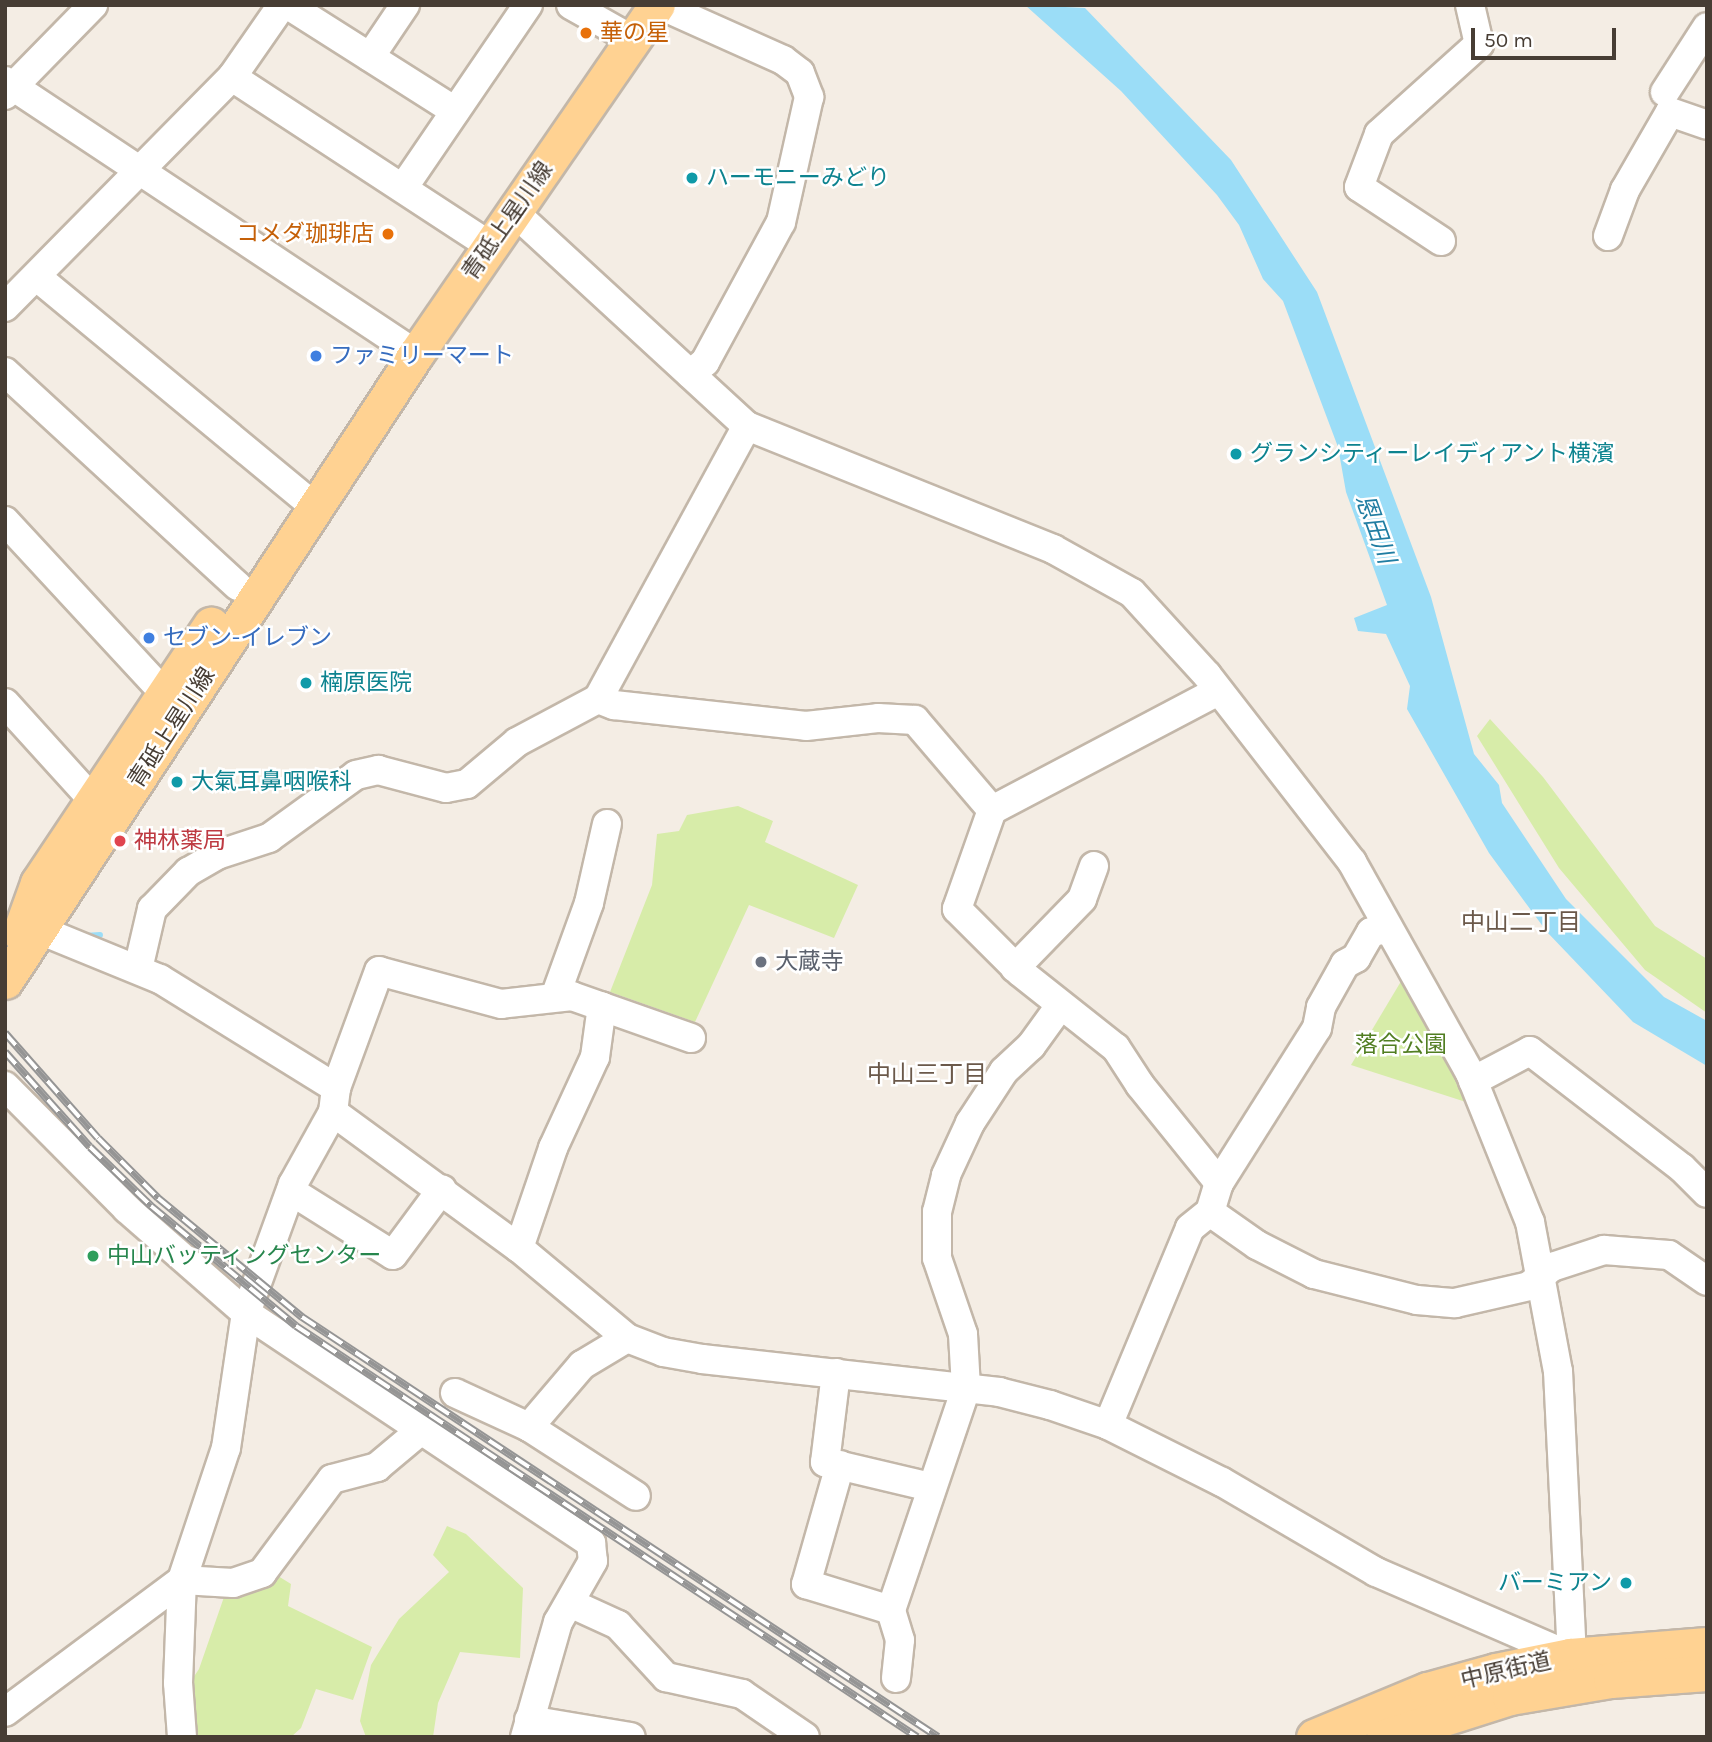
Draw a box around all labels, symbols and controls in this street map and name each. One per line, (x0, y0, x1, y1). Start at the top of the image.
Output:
scale bar (1474, 14, 1619, 58)
place label: 華の星 (600, 19, 669, 47)
marker: 華の星 (578, 25, 594, 41)
text: 50 m (1484, 28, 1533, 52)
street label: 青砥上星川線 (457, 157, 559, 285)
place label: ハーモニーみどり (706, 164, 890, 192)
marker: ハーモニーみどり (684, 170, 700, 186)
place label: コメダ珈琲店 (236, 220, 374, 248)
marker: コメダ珈琲店 (380, 226, 396, 242)
place label: ファミリーマート (330, 342, 514, 370)
marker: ファミリーマート (308, 348, 324, 364)
place label: グランシティーレイディアント横濱 (1250, 440, 1618, 468)
marker: グランシティーレイディアント横濱 (1228, 446, 1244, 462)
water label: 恩田川 (1349, 490, 1401, 568)
place label: セブン-イレブン (163, 624, 332, 652)
marker: セブン-イレブン (141, 630, 157, 646)
street label: 青砥上星川線 (123, 663, 221, 793)
place label: 楠原医院 (320, 669, 412, 697)
marker: 楠原医院 (298, 675, 314, 691)
place label: 大氣耳鼻咽喉科 (191, 768, 352, 796)
marker: 大氣耳鼻咽喉科 (169, 774, 185, 790)
place label: 神林薬局 (134, 827, 226, 855)
marker: 神林薬局 (112, 833, 128, 849)
district label: 中山二丁目 (1461, 909, 1581, 937)
place label: 大蔵寺 (775, 948, 844, 976)
marker: 大蔵寺 (753, 954, 769, 970)
park label: 落合公園 (1355, 1031, 1447, 1059)
district label: 中山三丁目 (867, 1061, 987, 1089)
place label: 中山バッティングセンター (107, 1242, 383, 1270)
marker: 中山バッティングセンター (85, 1248, 101, 1264)
place label: バーミアン (1497, 1569, 1612, 1597)
marker: バーミアン (1618, 1575, 1634, 1591)
street label: 中原街道 (1458, 1647, 1554, 1695)

